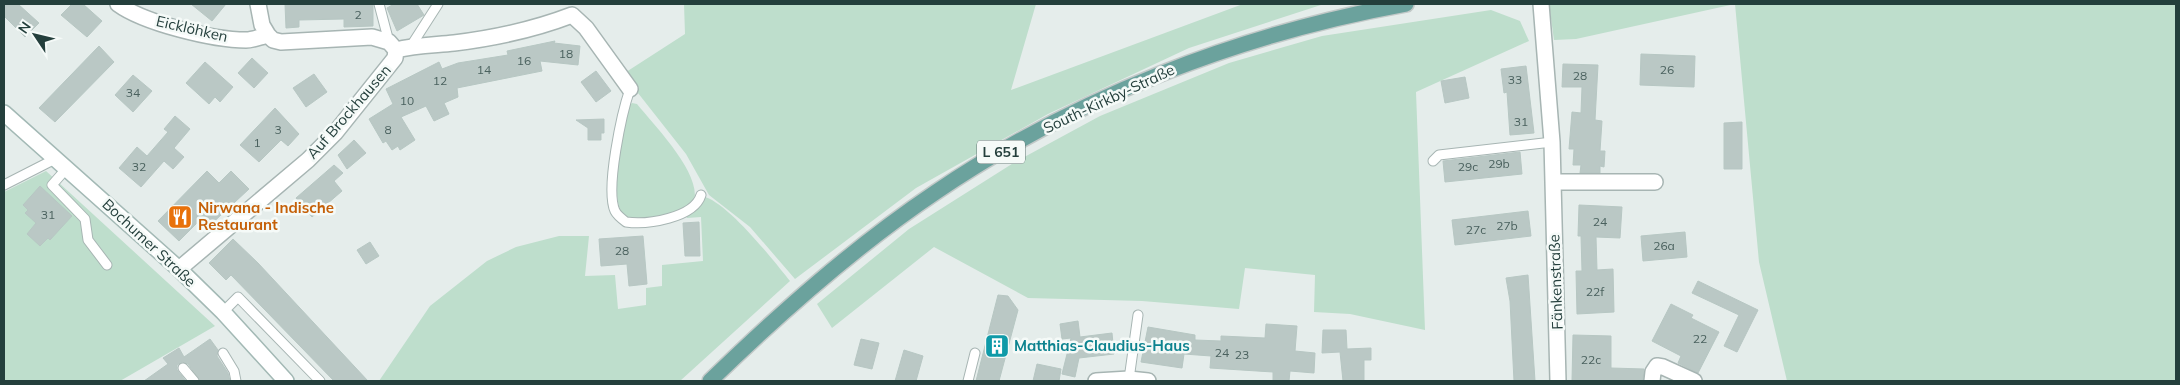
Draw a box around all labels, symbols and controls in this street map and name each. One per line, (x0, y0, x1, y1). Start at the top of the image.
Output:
house number: 2 (354, 7, 362, 22)
north arrow (10, 10, 60, 60)
street label: Eicklöhken (154, 11, 230, 46)
text: N (14, 18, 35, 37)
house number: 18 (559, 46, 573, 61)
house number: 16 (517, 53, 531, 68)
street label: South-Kirkby-Straße (1040, 60, 1177, 137)
street label: Auf Brockhausen (302, 61, 395, 163)
house number: 14 (477, 62, 491, 77)
house number: 26 (1660, 62, 1674, 77)
house number: 28 (1573, 68, 1587, 83)
house number: 33 (1508, 72, 1522, 87)
house number: 12 (433, 73, 447, 88)
house number: 34 (126, 85, 140, 100)
house number: 10 (400, 93, 414, 108)
house number: 31 (1514, 114, 1528, 129)
house number: 3 (274, 122, 282, 137)
house number: 8 (384, 122, 392, 137)
house number: 1 (253, 135, 261, 150)
road number: L 651 (977, 140, 1025, 163)
house number: 29b (1488, 156, 1510, 171)
house number: 32 (132, 159, 146, 174)
house number: 29c (1458, 159, 1478, 174)
street label: Bochumer Straße (99, 194, 200, 291)
place label: Nirwana - Indische Restaurant (198, 198, 334, 234)
restaurant icon: Nirwana - Indische Restaurant (167, 204, 193, 230)
house number: 31 (41, 207, 55, 222)
house number: 24 (1593, 214, 1607, 229)
house number: 27b (1496, 218, 1518, 233)
house number: 27c (1466, 222, 1486, 237)
street label: Fänkenstraße (1544, 234, 1567, 330)
house number: 26a (1653, 238, 1675, 253)
house number: 28 (615, 243, 629, 258)
house number: 22f (1586, 284, 1605, 299)
house number: 22 (1693, 331, 1707, 346)
building icon: Matthias-Claudius-Haus (984, 333, 1010, 359)
place label: Matthias-Claudius-Haus (1014, 336, 1190, 355)
house number: 24 (1215, 345, 1229, 360)
house number: 23 (1235, 347, 1249, 362)
house number: 22c (1581, 352, 1601, 367)

